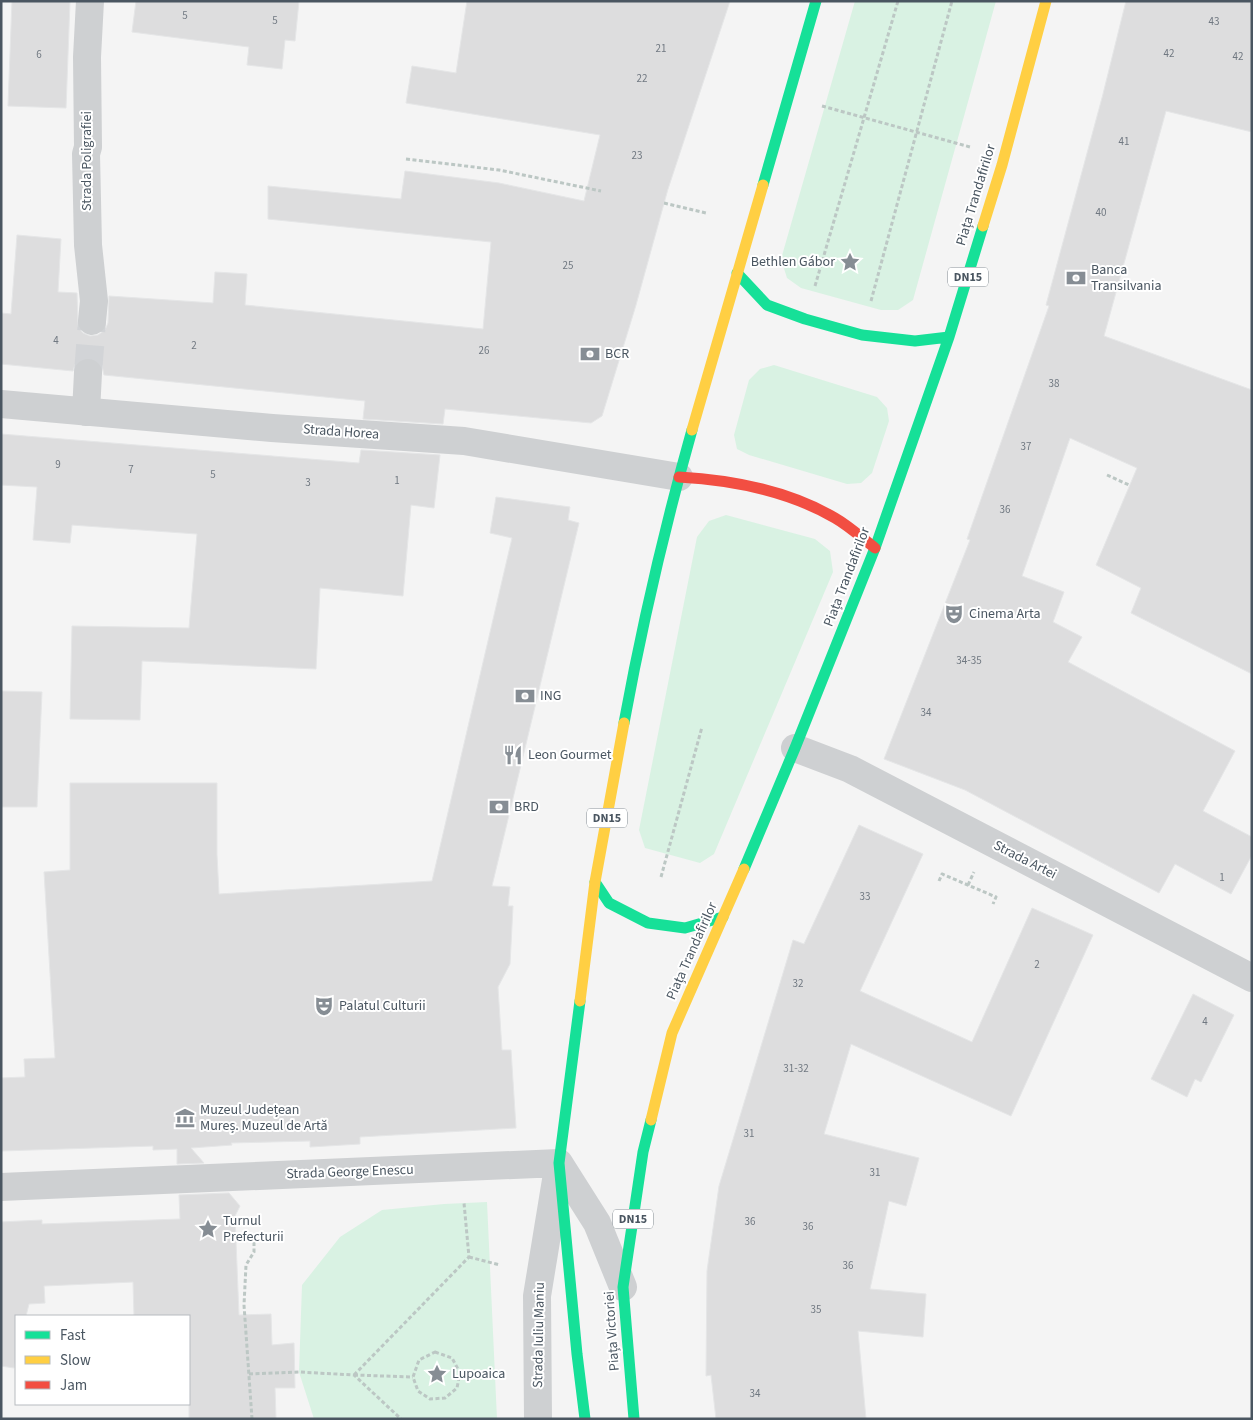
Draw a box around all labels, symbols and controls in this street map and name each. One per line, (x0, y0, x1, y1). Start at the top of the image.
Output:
house number: 5 (182, 8, 188, 23)
house number: 5 (272, 13, 278, 28)
house number: 43 (1209, 14, 1219, 29)
house number: 21 (656, 41, 666, 56)
house number: 42 (1164, 46, 1174, 61)
house number: 6 (36, 47, 42, 62)
house number: 42 (1233, 49, 1243, 64)
house number: 22 (637, 71, 647, 86)
street label: Strada Poligrafiei (77, 111, 97, 211)
house number: 41 (1119, 134, 1129, 149)
street label: Piața Trandafirilor (951, 142, 1001, 248)
house number: 23 (632, 148, 642, 163)
house number: 40 (1096, 205, 1106, 220)
place icon: Bethlen Gábor (839, 251, 861, 273)
place label: Bethlen Gábor (751, 252, 835, 272)
house number: 25 (563, 258, 573, 273)
place label: Banca Transilvania (1091, 260, 1161, 296)
bank icon: Banca Transilvania (1065, 267, 1087, 289)
road number: DN15 (948, 268, 988, 286)
house number: 4 (53, 333, 59, 348)
house number: 2 (191, 338, 197, 353)
house number: 26 (479, 343, 490, 358)
bank icon: BCR (579, 343, 601, 365)
place label: BCR (605, 344, 629, 364)
house number: 38 (1049, 376, 1060, 391)
street label: Strada Horea (302, 419, 380, 445)
house number: 37 (1021, 439, 1031, 454)
house number: 9 (55, 457, 61, 472)
house number: 7 (128, 462, 134, 477)
house number: 5 (210, 467, 216, 482)
house number: 1 (394, 473, 400, 488)
house number: 3 (305, 475, 311, 490)
house number: 36 (1000, 502, 1011, 517)
street label: Piața Trandafirilor (819, 524, 875, 630)
theatre icon: Cinema Arta (943, 603, 965, 625)
place label: Cinema Arta (969, 604, 1040, 624)
house number: 34-35 (956, 653, 982, 668)
bank icon: ING (514, 685, 536, 707)
place label: ING (540, 686, 561, 706)
house number: 34 (921, 705, 932, 720)
restaurant icon: Leon Gourmet (502, 744, 524, 766)
place label: Leon Gourmet (528, 745, 612, 765)
bank icon: BRD (488, 796, 510, 818)
place label: BRD (514, 797, 539, 817)
road number: DN15 (587, 808, 627, 828)
street label: Strada Artei (990, 836, 1060, 884)
house number: 1 (1219, 870, 1225, 885)
house number: 33 (860, 889, 870, 904)
street label: Piața Trandafirilor (661, 899, 723, 1003)
house number: 2 (1034, 957, 1040, 972)
house number: 32 (793, 976, 803, 991)
theatre icon: Palatul Culturii (313, 995, 335, 1017)
place label: Palatul Culturii (339, 996, 426, 1016)
house number: 4 (1202, 1014, 1208, 1029)
house number: 31-32 (783, 1061, 809, 1076)
place label: Muzeul Județean Mureș. Muzeul de Artă (200, 1100, 328, 1136)
museum icon: Muzeul Județean Mureș. Muzeul de Artă (174, 1107, 196, 1129)
house number: 31 (744, 1126, 754, 1141)
street label: Strada George Enescu (286, 1160, 414, 1184)
house number: 31 (870, 1165, 880, 1180)
road number: DN15 (613, 1210, 653, 1228)
place label: Turnul Prefecturii (223, 1211, 284, 1247)
house number: 36 (745, 1214, 756, 1229)
place icon: Turnul Prefecturii (197, 1218, 219, 1240)
house number: 36 (803, 1219, 814, 1234)
house number: 36 (843, 1258, 854, 1273)
street label: Strada Iuliu Maniu (528, 1282, 550, 1388)
street label: Piața Victoriei (599, 1290, 625, 1372)
house number: 35 (811, 1302, 821, 1317)
legend (15, 1315, 190, 1405)
text: Fast (60, 1325, 86, 1346)
text: Slow (60, 1350, 91, 1371)
place icon: Lupoaica (426, 1363, 448, 1385)
place label: Lupoaica (452, 1364, 505, 1384)
text: Jam (60, 1375, 87, 1396)
house number: 34 (750, 1386, 761, 1401)

